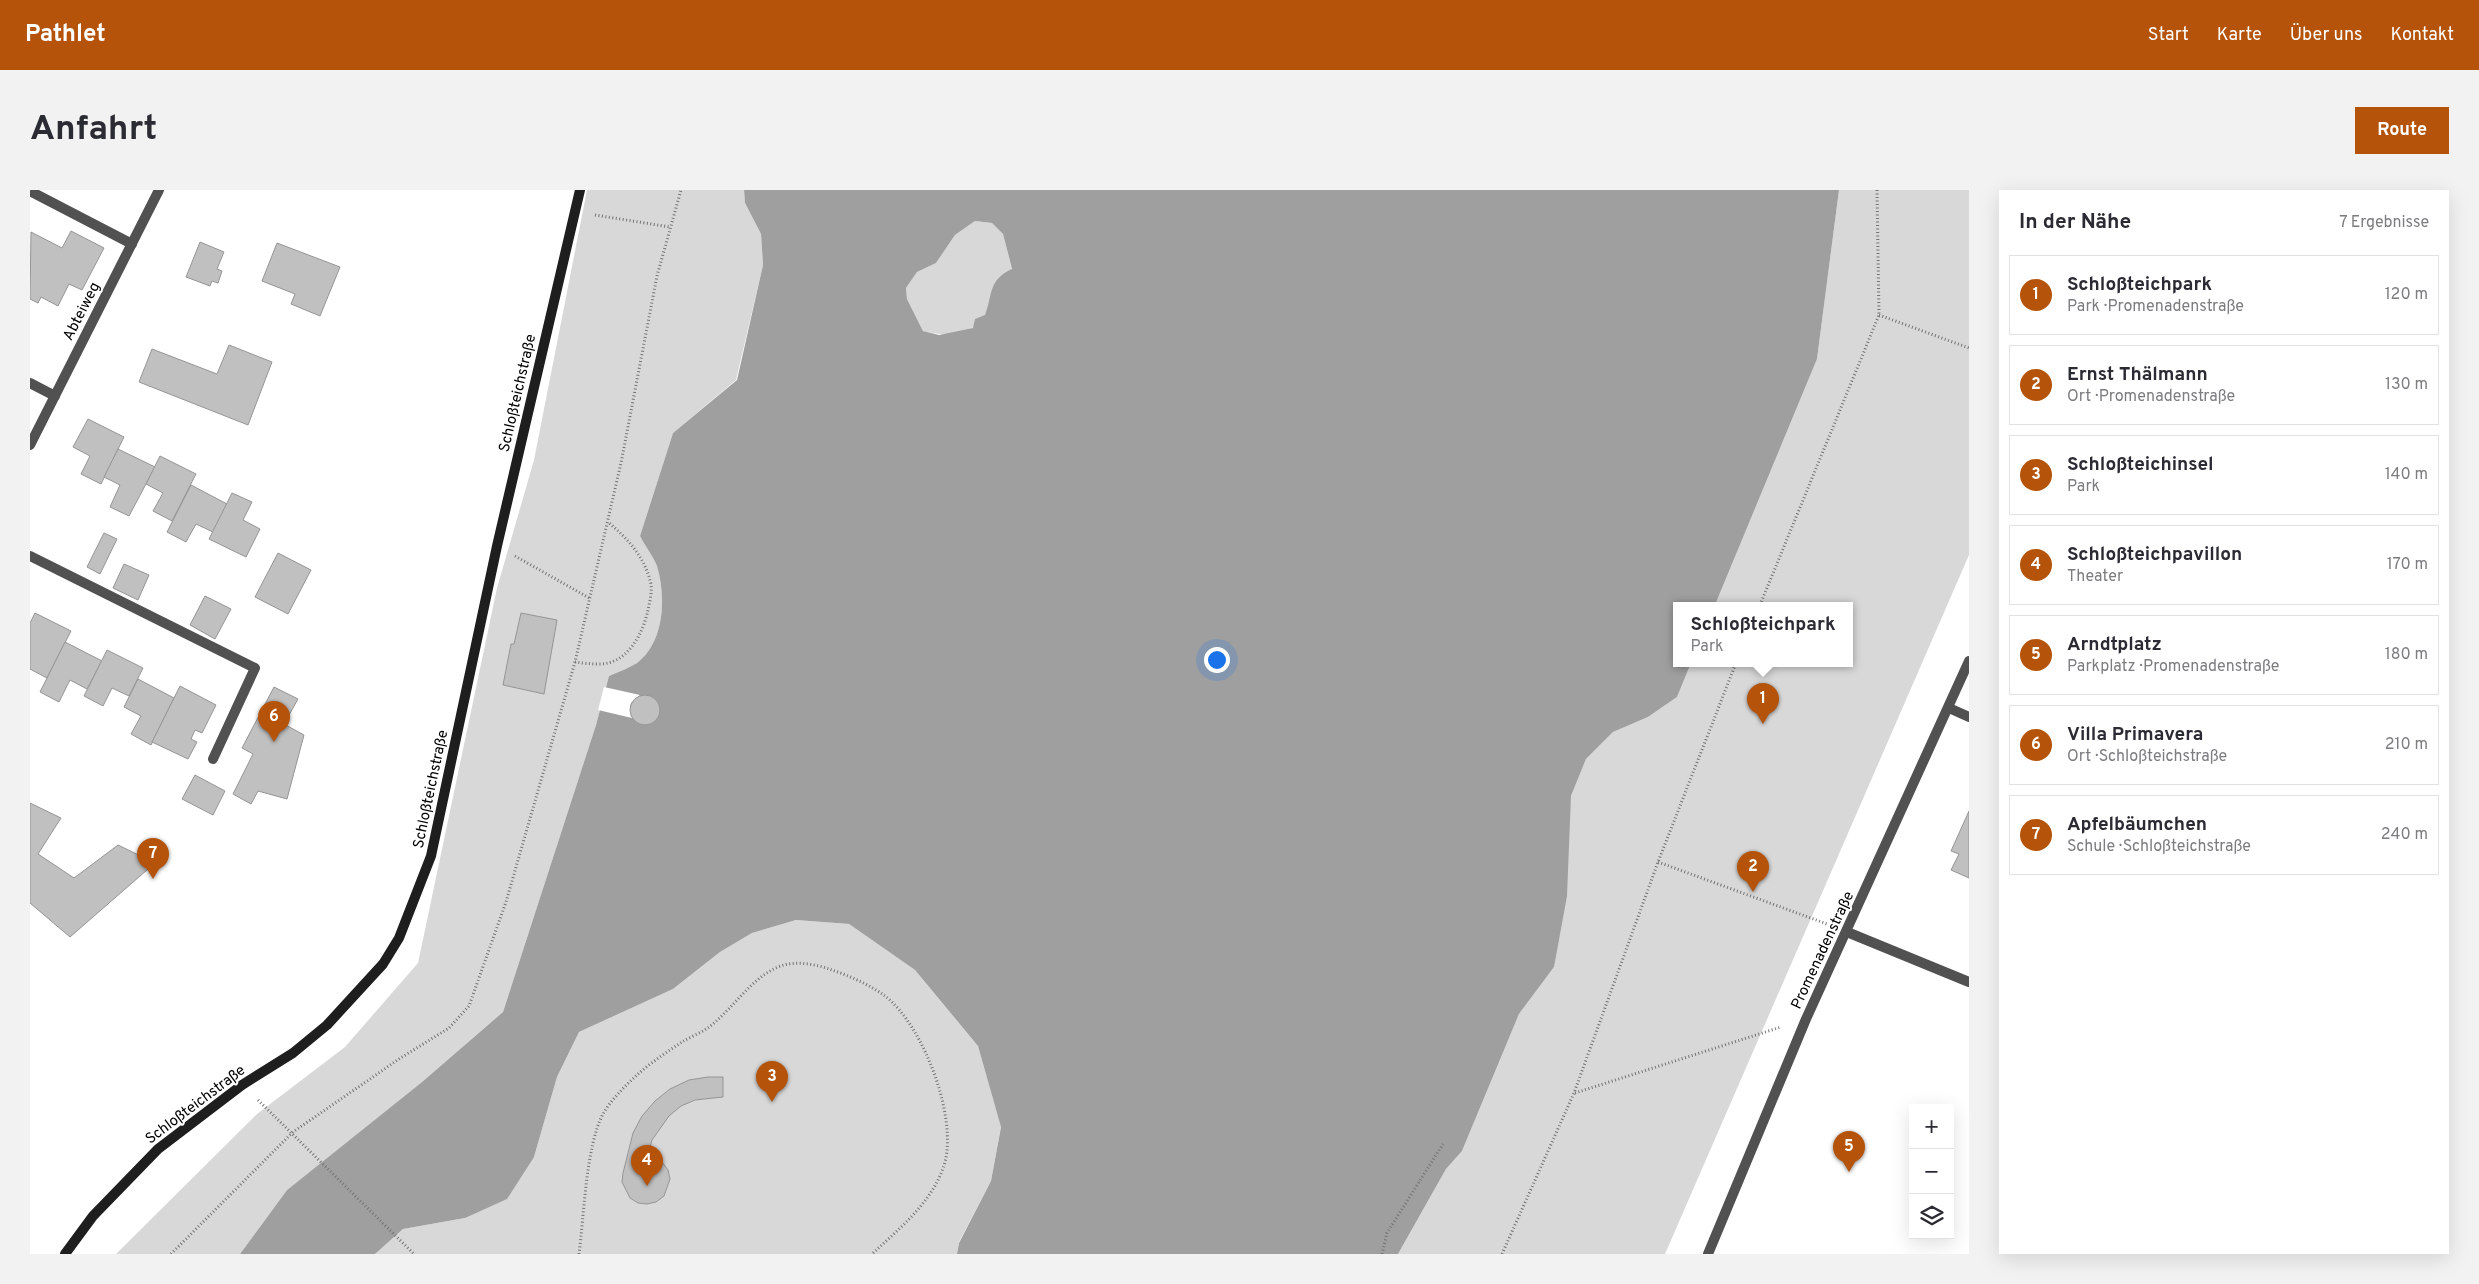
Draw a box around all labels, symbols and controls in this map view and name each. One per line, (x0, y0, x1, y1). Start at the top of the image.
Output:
text: Pathlet (25, 20, 106, 50)
text: Start (2148, 24, 2189, 47)
text: Karte (2217, 24, 2262, 47)
text: Über uns (2290, 24, 2362, 47)
text: Kontakt (2390, 24, 2454, 47)
button: Route (2355, 107, 2449, 154)
text: Anfahrt (30, 108, 157, 152)
text: In der Nähe (2019, 209, 2131, 236)
text: 7 Ergebnisse (2339, 213, 2429, 233)
text: Schloßteichpark (2067, 273, 2212, 297)
street label: Abteiweg (60, 279, 105, 344)
text: 1 (2033, 285, 2039, 305)
text: 120 m (2385, 285, 2428, 305)
text: Park · Promenadenstraße (2067, 297, 2244, 317)
street label: Schloßteichstraße (496, 333, 541, 454)
text: Ernst Thälmann (2067, 363, 2208, 387)
text: 2 (2031, 375, 2041, 395)
text: 130 m (2385, 375, 2428, 395)
text: Ort · Promenadenstraße (2067, 387, 2235, 407)
text: Schloßteichinsel (2067, 453, 2214, 477)
text: 3 (2031, 465, 2041, 485)
text: 140 m (2385, 465, 2428, 485)
text: Park (2067, 477, 2100, 497)
text: Schloßteichpavillon (2067, 543, 2242, 567)
text: 4 (2031, 555, 2041, 575)
text: 170 m (2387, 555, 2428, 575)
text: Theater (2067, 567, 2123, 587)
popup (1673, 602, 1853, 667)
text: Schloßteichpark (1691, 613, 1836, 637)
text: Arndtplatz (2067, 633, 2162, 657)
text: Park (1691, 637, 1724, 657)
text: 5 (2031, 645, 2041, 665)
text: 180 m (2385, 645, 2428, 665)
your location (1204, 647, 1230, 673)
text: Parkplatz · Promenadenstraße (2067, 657, 2279, 677)
pin: 1 (1747, 683, 1779, 724)
pin: 6 (258, 701, 290, 742)
text: Villa Primavera (2067, 723, 2203, 747)
street label: Schloßteichstraße (410, 728, 453, 850)
text: 6 (2031, 735, 2041, 755)
text: 210 m (2385, 735, 2428, 755)
text: Ort · Schloßteichstraße (2067, 747, 2227, 767)
text: Apfelbäumchen (2067, 813, 2207, 837)
text: 7 (2032, 825, 2040, 845)
text: 240 m (2381, 825, 2428, 845)
text: Schule · Schloßteichstraße (2067, 837, 2251, 857)
pin: 7 (137, 838, 169, 879)
pin: 2 (1737, 851, 1769, 892)
street label: Promenadenstraße (1788, 889, 1859, 1013)
street label: Schloßteichstraße (142, 1061, 250, 1149)
pin: 3 (756, 1061, 788, 1102)
map controls (1909, 1104, 1954, 1239)
button: + (1909, 1104, 1954, 1149)
pin: 5 (1833, 1131, 1865, 1172)
pin: 4 (631, 1145, 663, 1186)
button: − (1909, 1149, 1954, 1194)
button: layers (1909, 1194, 1954, 1239)

